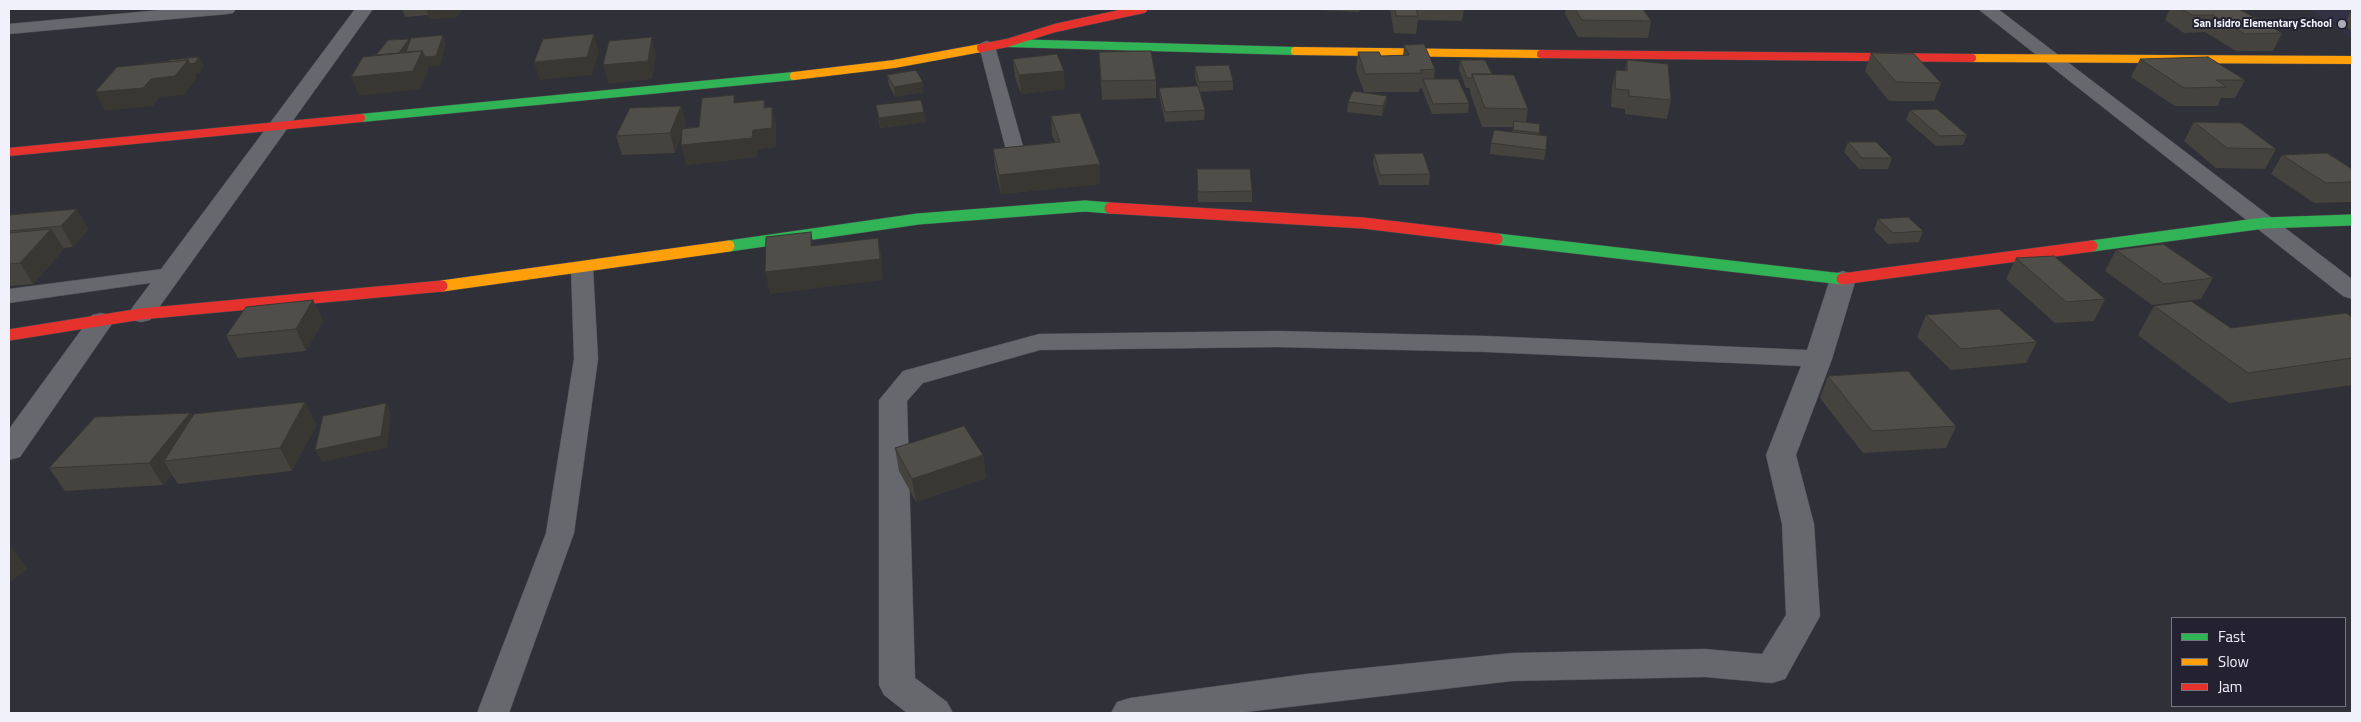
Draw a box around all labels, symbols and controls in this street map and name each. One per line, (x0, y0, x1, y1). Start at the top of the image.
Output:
place label: San Isidro Elementary School (2193, 17, 2332, 31)
marker: San Isidro Elementary School (2336, 18, 2348, 30)
legend (2171, 617, 2346, 707)
text: Fast (2218, 625, 2245, 648)
text: Slow (2218, 650, 2249, 673)
text: Jam (2218, 675, 2242, 698)

